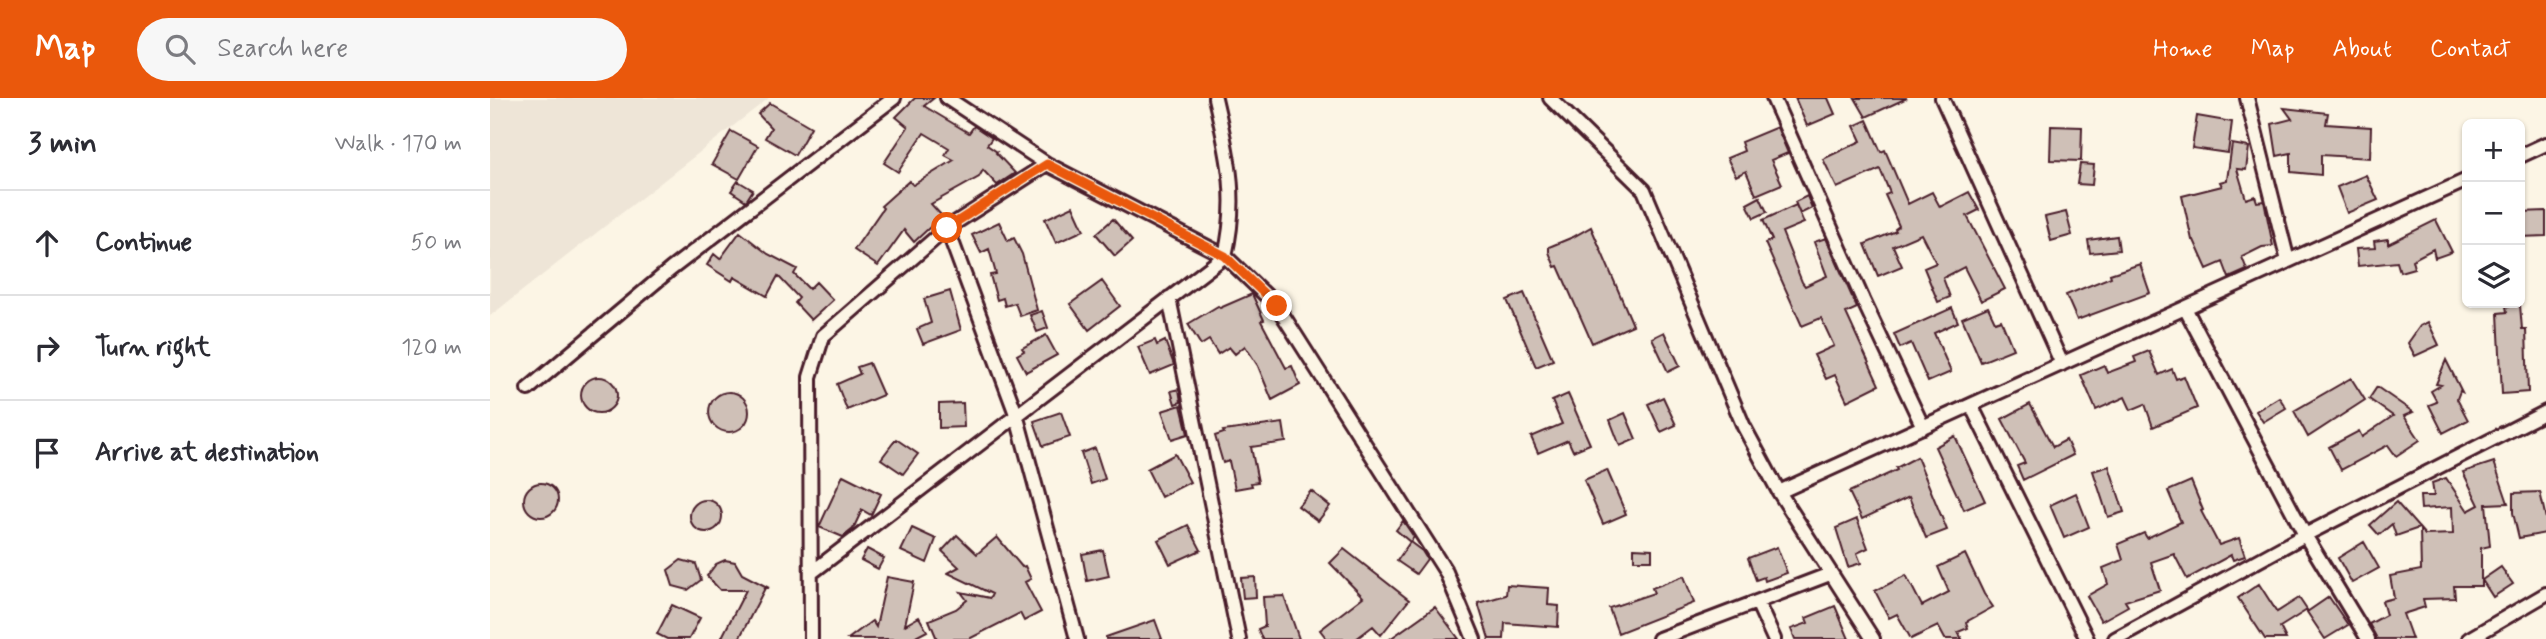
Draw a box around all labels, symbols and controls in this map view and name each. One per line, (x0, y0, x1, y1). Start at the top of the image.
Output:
search box (137, 18, 627, 81)
text: Map (35, 27, 95, 71)
icon: search (161, 30, 199, 68)
text: Search here (217, 32, 348, 66)
text: Home (2153, 34, 2213, 65)
text: Map (2251, 34, 2295, 65)
text: About (2333, 34, 2392, 65)
text: Contact (2430, 34, 2511, 65)
map controls (2462, 119, 2525, 308)
button: + (2462, 119, 2525, 182)
text: 3 min (28, 124, 97, 163)
text: Walk · 170 m (334, 129, 462, 159)
button: − (2462, 182, 2525, 245)
route start (931, 212, 962, 243)
icon: ahead (28, 224, 66, 262)
text: Continue (95, 226, 192, 260)
text: 50 m (411, 228, 462, 258)
button: layers (2462, 245, 2525, 308)
route end (1261, 290, 1292, 321)
icon: right (28, 329, 66, 367)
text: Turn right (95, 331, 211, 365)
text: 120 m (401, 333, 462, 363)
icon: arrive (28, 434, 66, 472)
text: Arrive at destination (95, 436, 319, 470)

